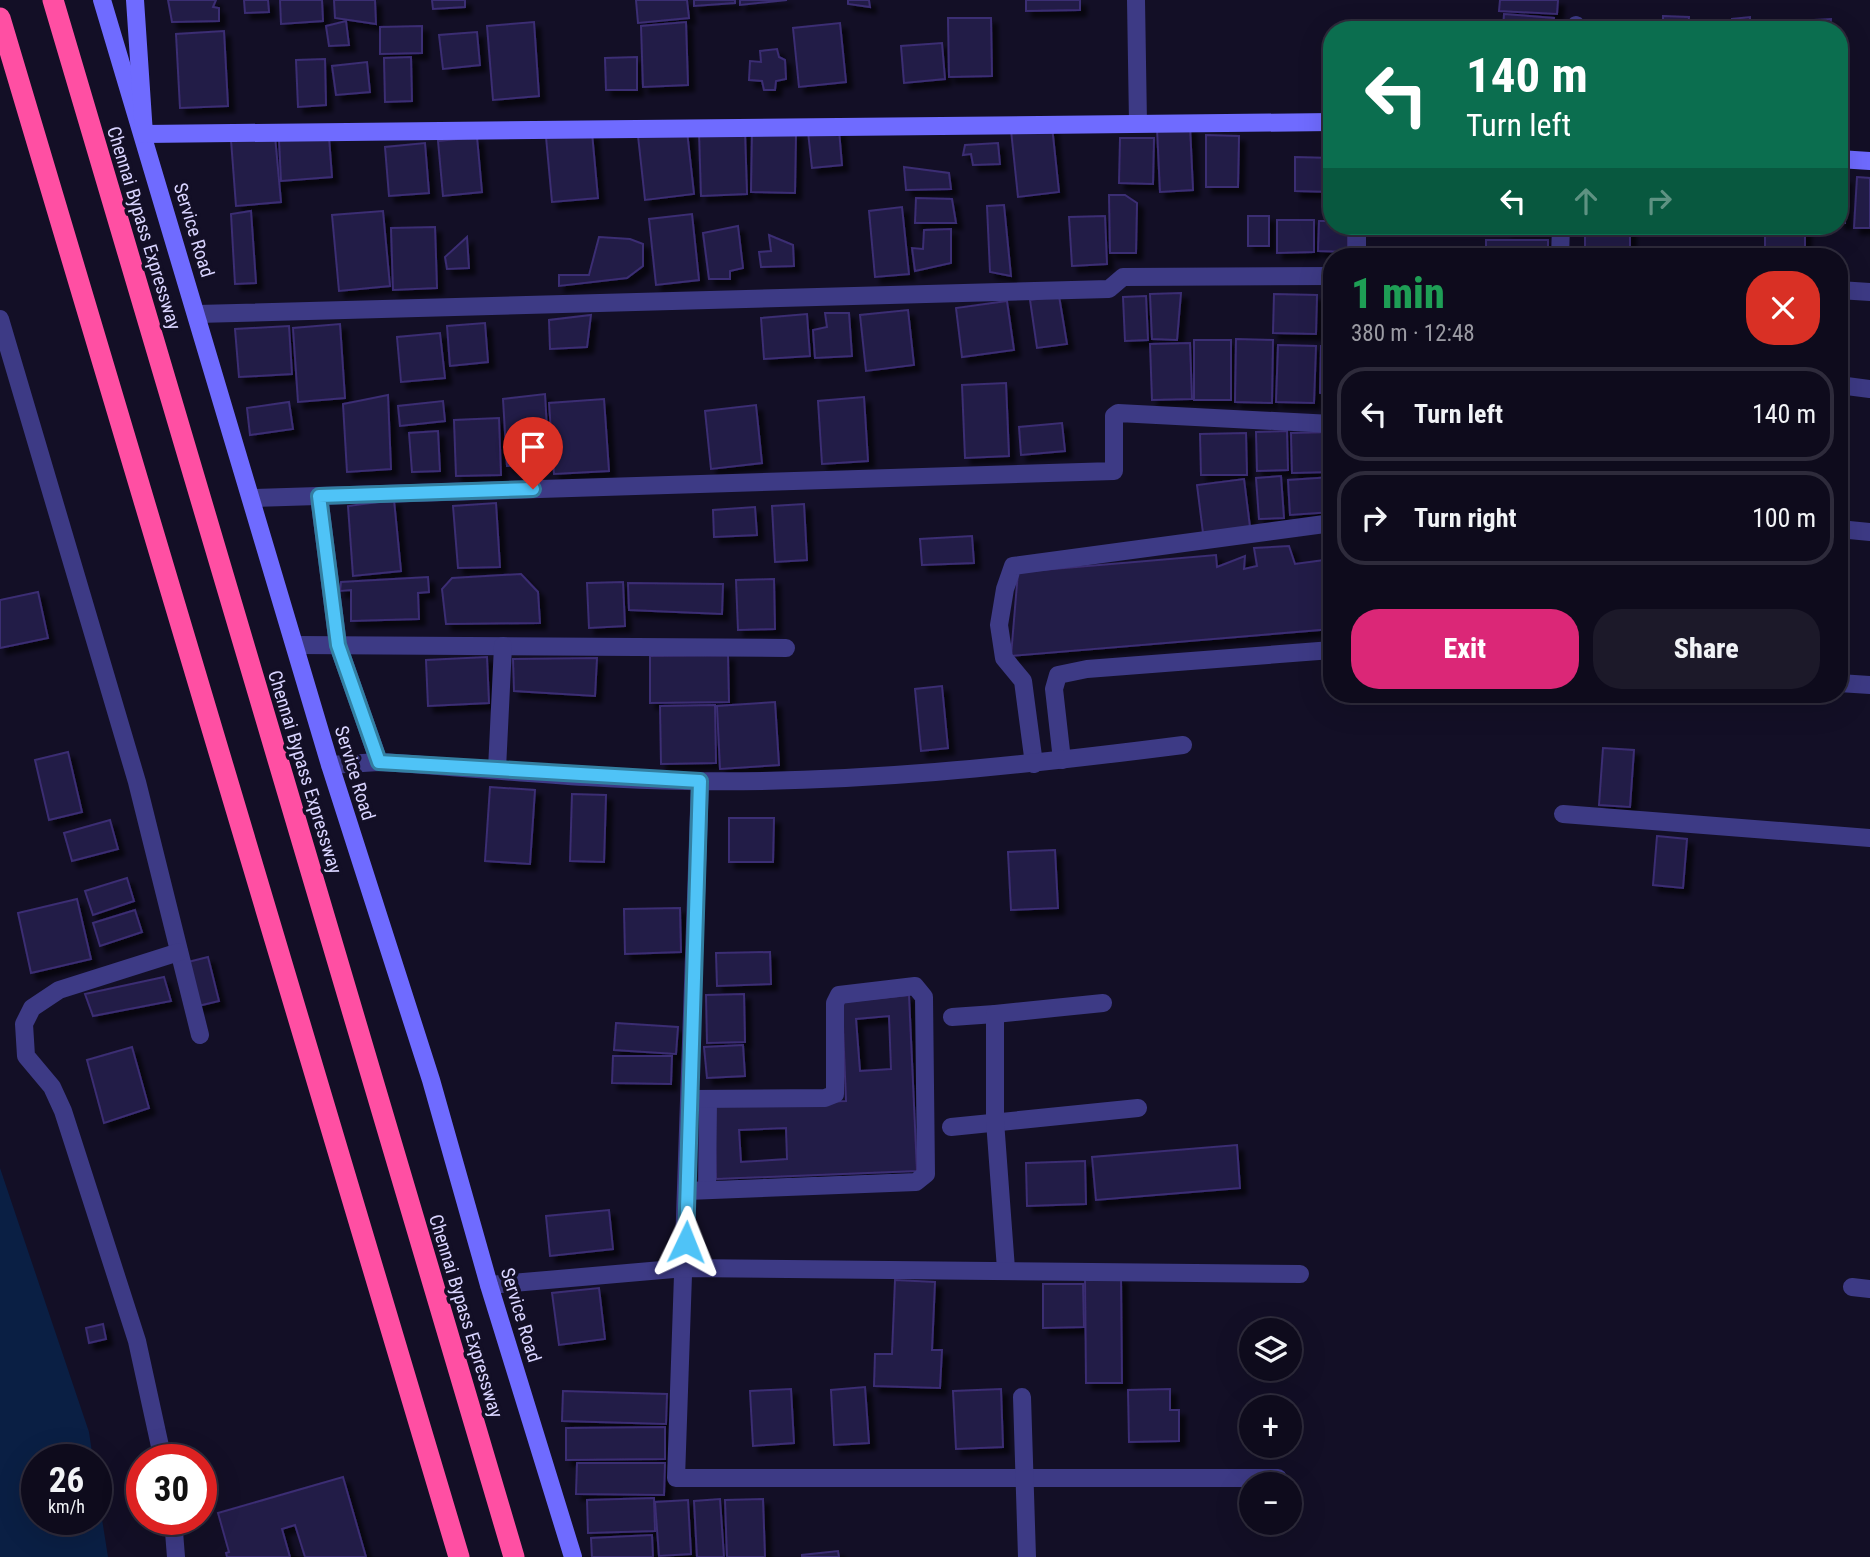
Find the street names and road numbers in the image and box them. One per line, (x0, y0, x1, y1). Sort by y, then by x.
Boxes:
street label: Chennai Bypass Expressway (102, 123, 186, 333)
street label: Service Road (169, 180, 219, 280)
street label: Chennai Bypass Expressway (263, 667, 347, 877)
street label: Service Road (330, 723, 380, 823)
street label: Chennai Bypass Expressway (424, 1211, 508, 1421)
street label: Service Road (496, 1265, 546, 1365)

